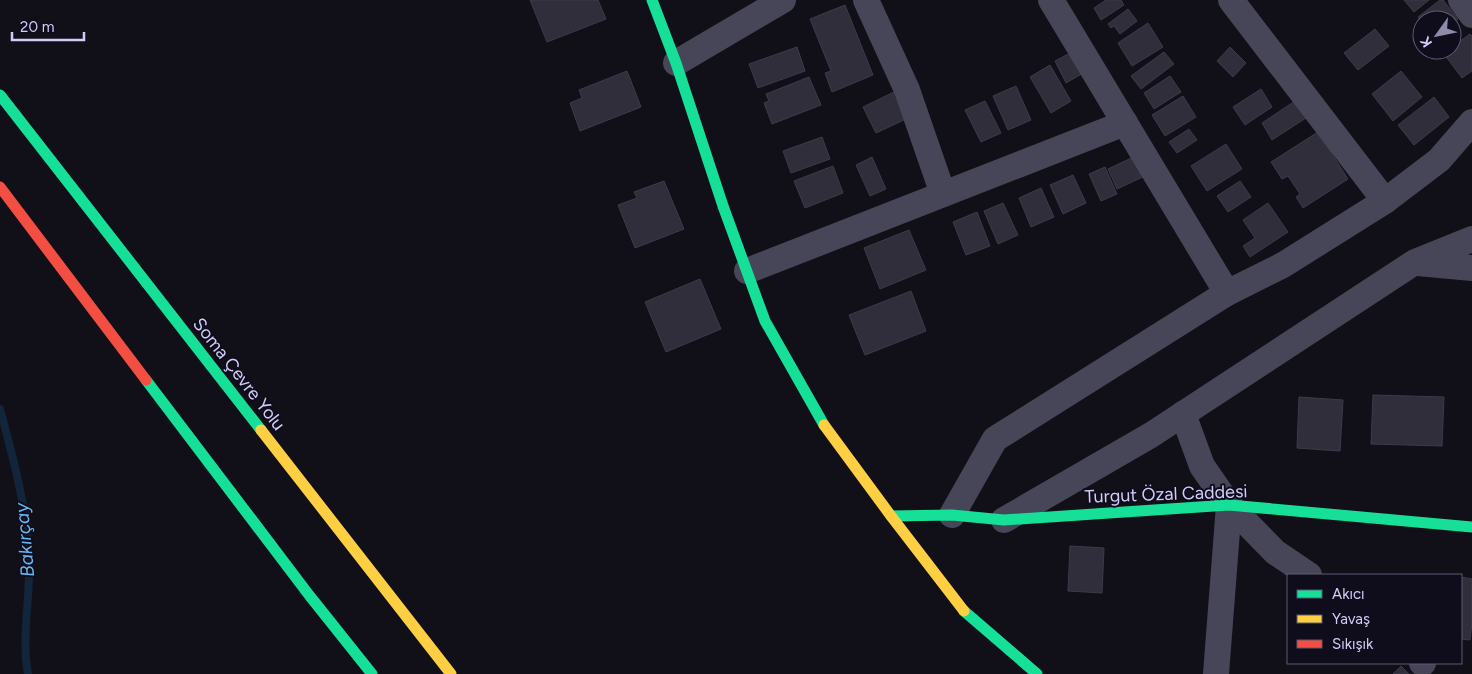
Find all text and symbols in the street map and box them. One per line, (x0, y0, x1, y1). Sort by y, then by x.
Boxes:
scale bar (12, 10, 85, 42)
north arrow (1412, 10, 1462, 60)
text: 20 m (20, 18, 54, 36)
text: K (1416, 33, 1436, 50)
street label: Soma Çevre Yolu (188, 313, 290, 435)
street label: Turgut Özal Caddesi (1084, 480, 1248, 508)
water label: Bakırçay (10, 501, 39, 578)
legend (1287, 574, 1462, 664)
text: Akıcı (1332, 585, 1365, 603)
text: Yavaş (1332, 610, 1370, 628)
text: Sıkışık (1332, 635, 1374, 653)

